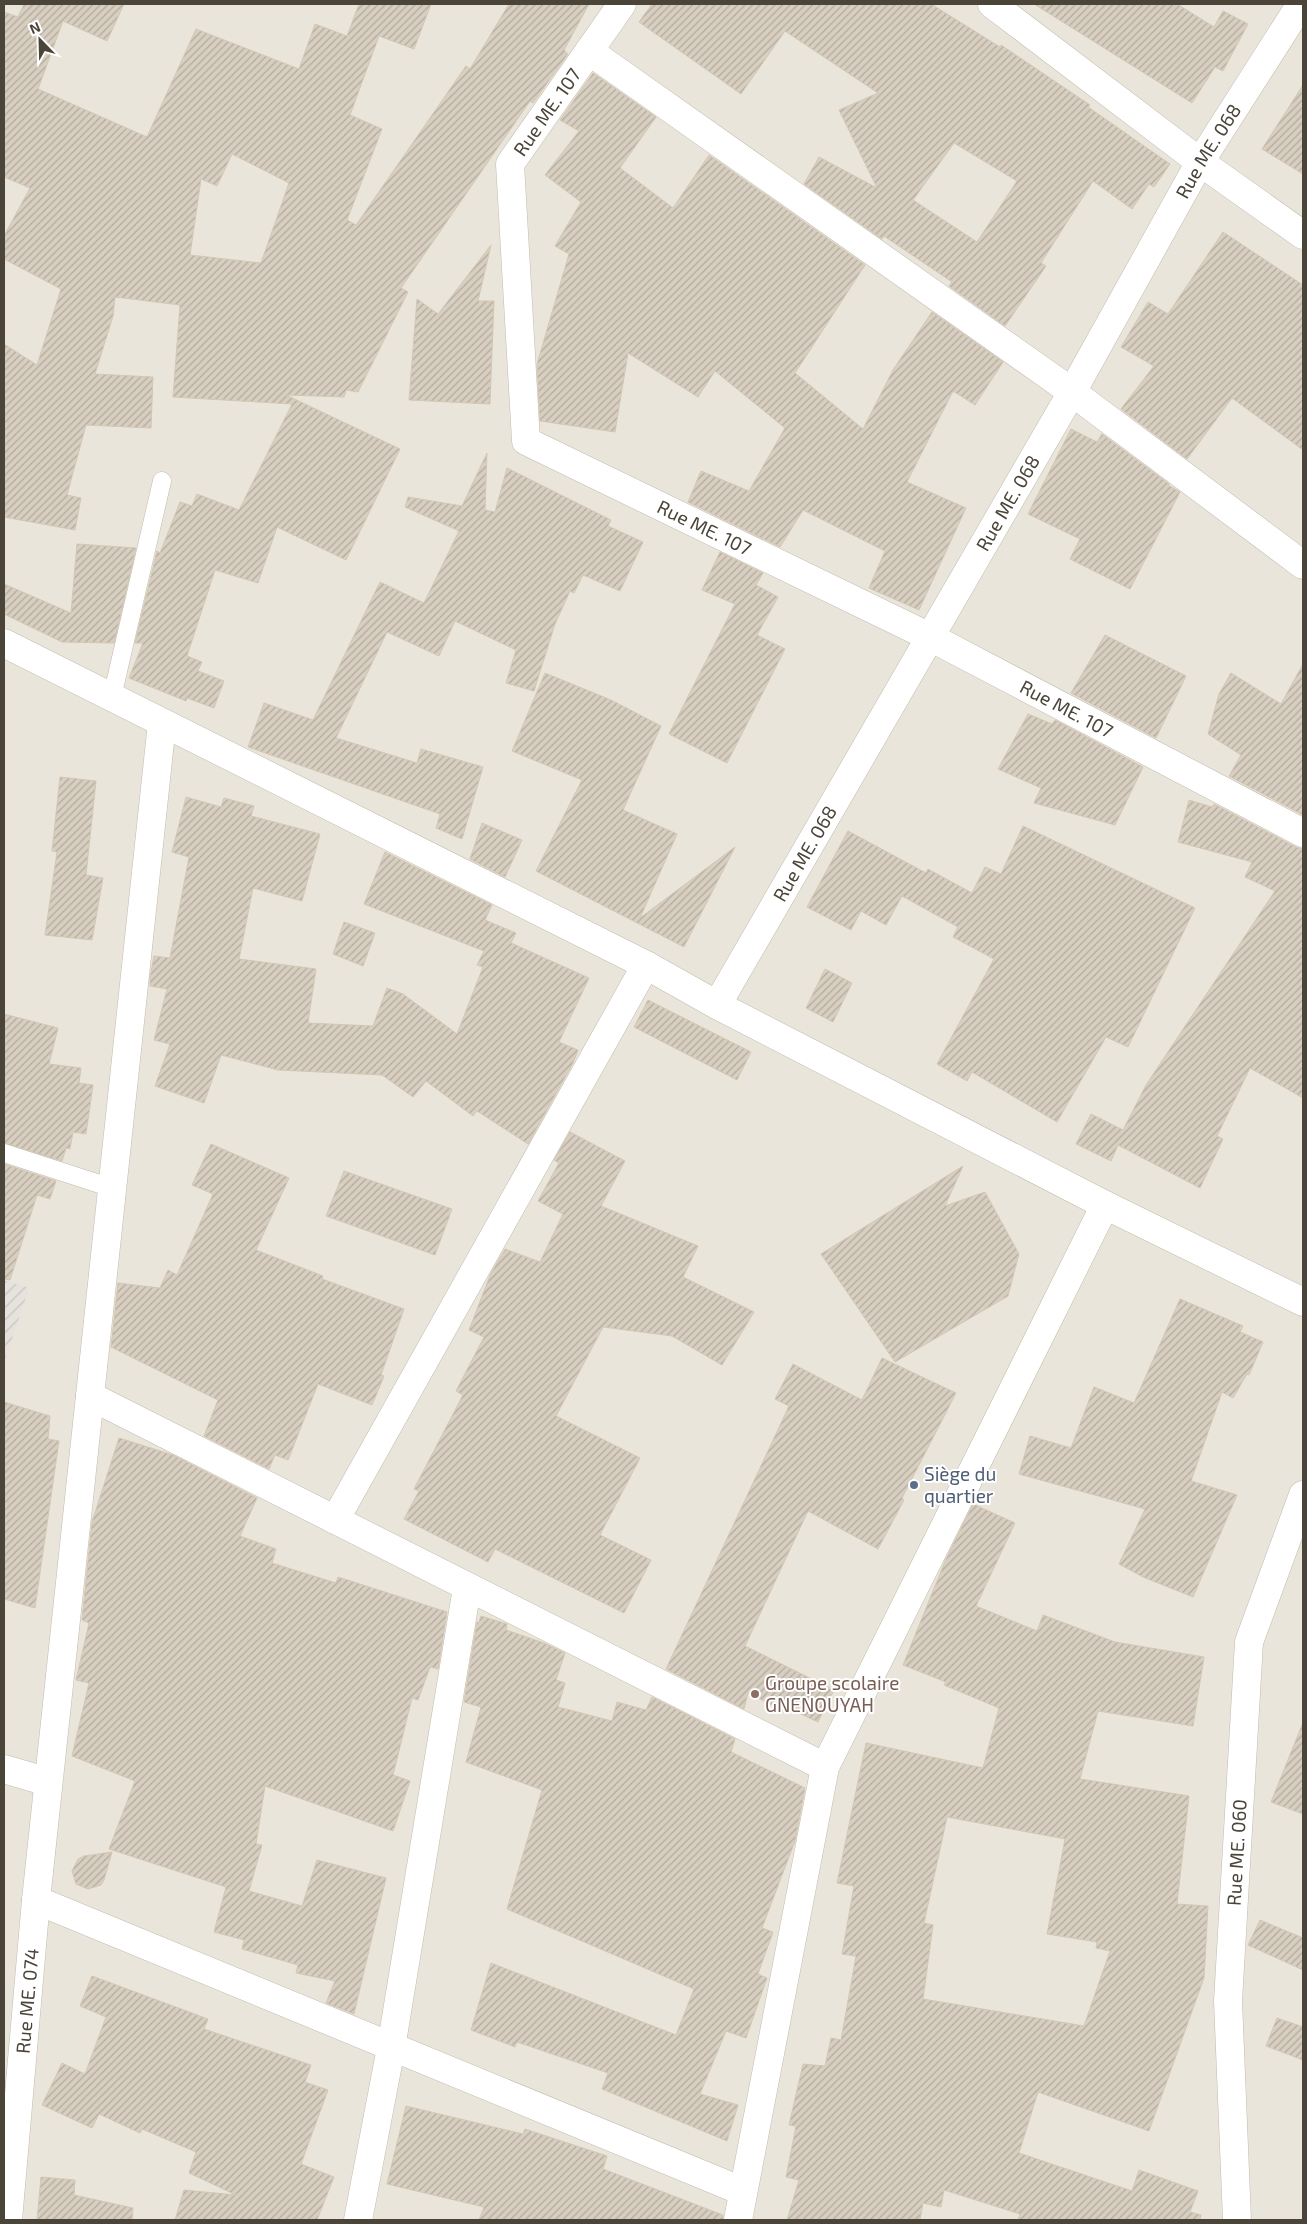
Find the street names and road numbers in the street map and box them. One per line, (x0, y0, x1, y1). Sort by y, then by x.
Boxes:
street label: Rue ME. 107 (508, 63, 585, 160)
street label: Rue ME. 068 (1170, 99, 1245, 202)
street label: Rue ME. 068 (971, 451, 1044, 555)
street label: Rue ME. 107 (654, 495, 756, 560)
street label: Rue ME. 107 (1016, 674, 1117, 742)
street label: Rue ME. 068 (768, 801, 841, 905)
street label: Rue ME. 060 (1222, 1798, 1251, 1906)
street label: Rue ME. 074 (11, 1947, 43, 2055)

